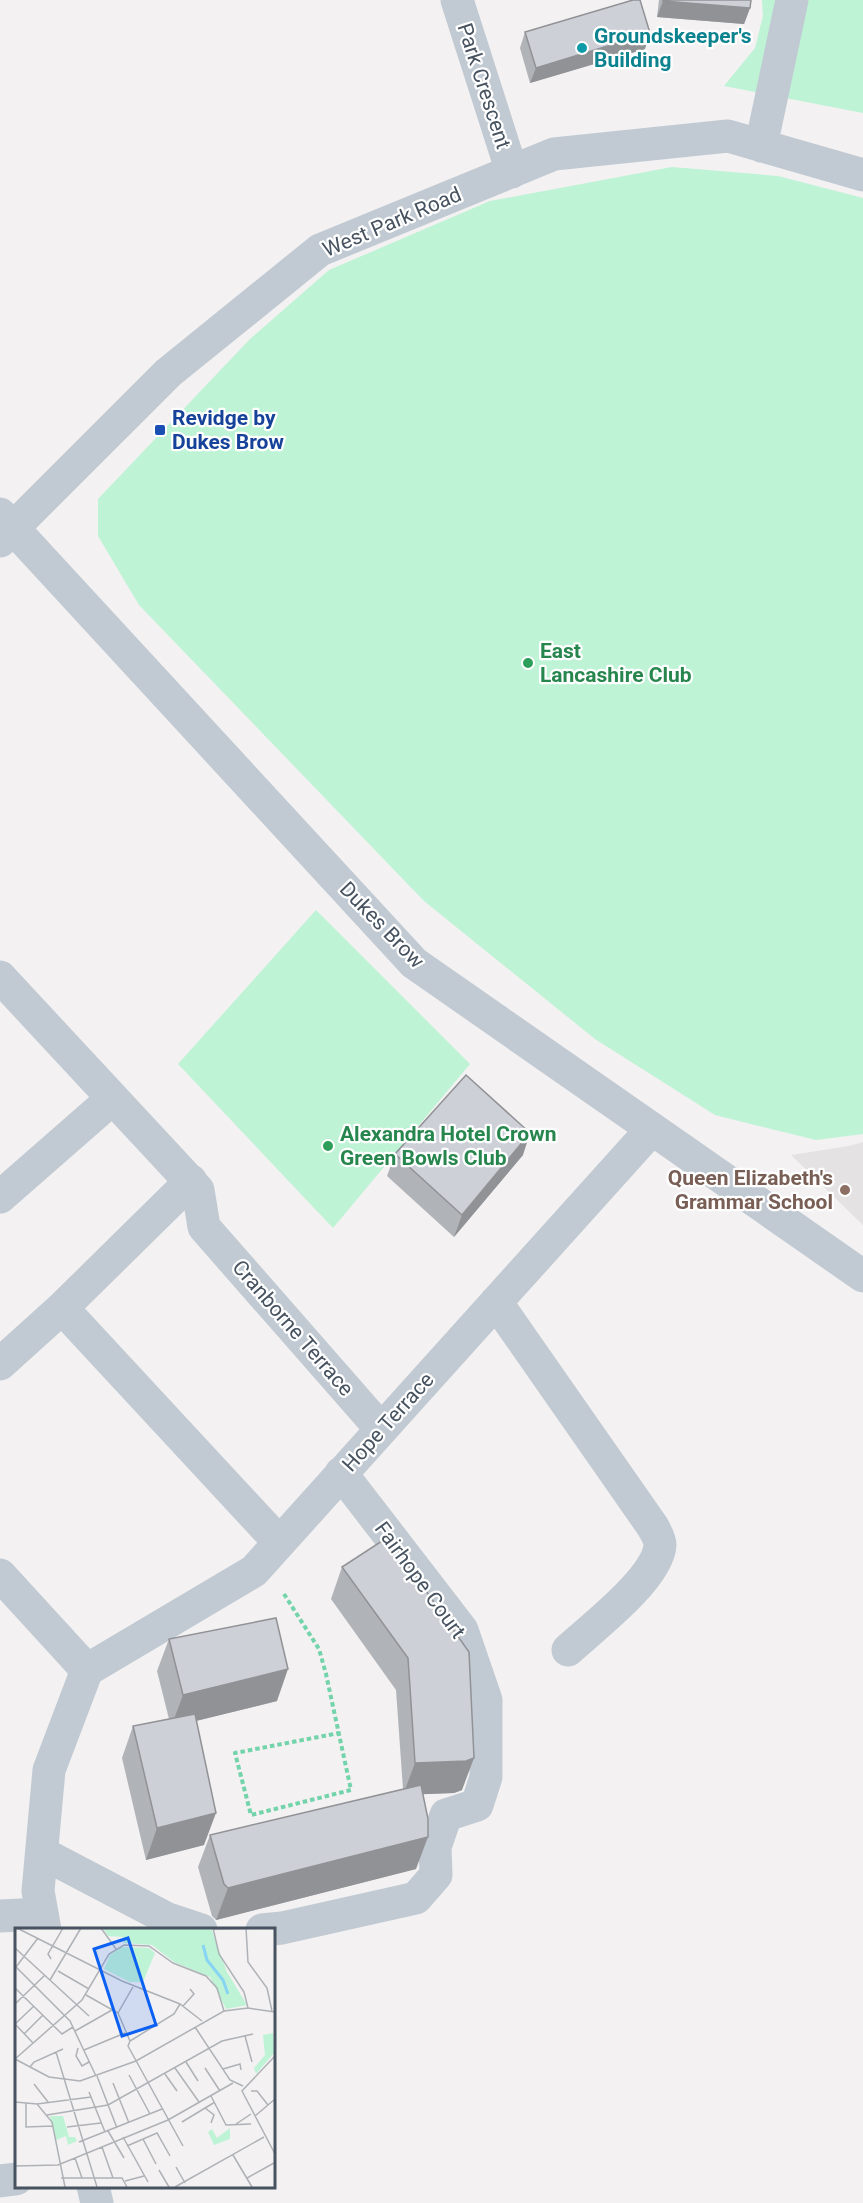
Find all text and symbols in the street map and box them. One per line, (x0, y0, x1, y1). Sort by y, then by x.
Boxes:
street label: Park Crescent (452, 20, 516, 152)
place label: Groundskeeper's Building (594, 24, 752, 72)
marker: Groundskeeper's Building (575, 41, 589, 55)
street label: West Park Road (319, 182, 465, 262)
place label: Revidge by Dukes Brow (172, 406, 284, 454)
marker: Revidge by Dukes Brow (153, 423, 167, 437)
place label: East Lancashire Club (540, 639, 692, 687)
marker: East Lancashire Club (521, 656, 535, 670)
street label: Dukes Brow (335, 877, 429, 973)
place label: Alexandra Hotel Crown Green Bowls Club (340, 1122, 556, 1170)
marker: Alexandra Hotel Crown Green Bowls Club (321, 1139, 335, 1153)
place label: Queen Elizabeth's Grammar School (668, 1166, 833, 1214)
marker: Queen Elizabeth's Grammar School (838, 1183, 852, 1197)
street label: Cranborne Terrace (228, 1255, 358, 1401)
street label: Hope Terrace (337, 1368, 439, 1476)
street label: Fairhope Court (370, 1517, 470, 1643)
inset map (15, 1928, 274, 2188)

